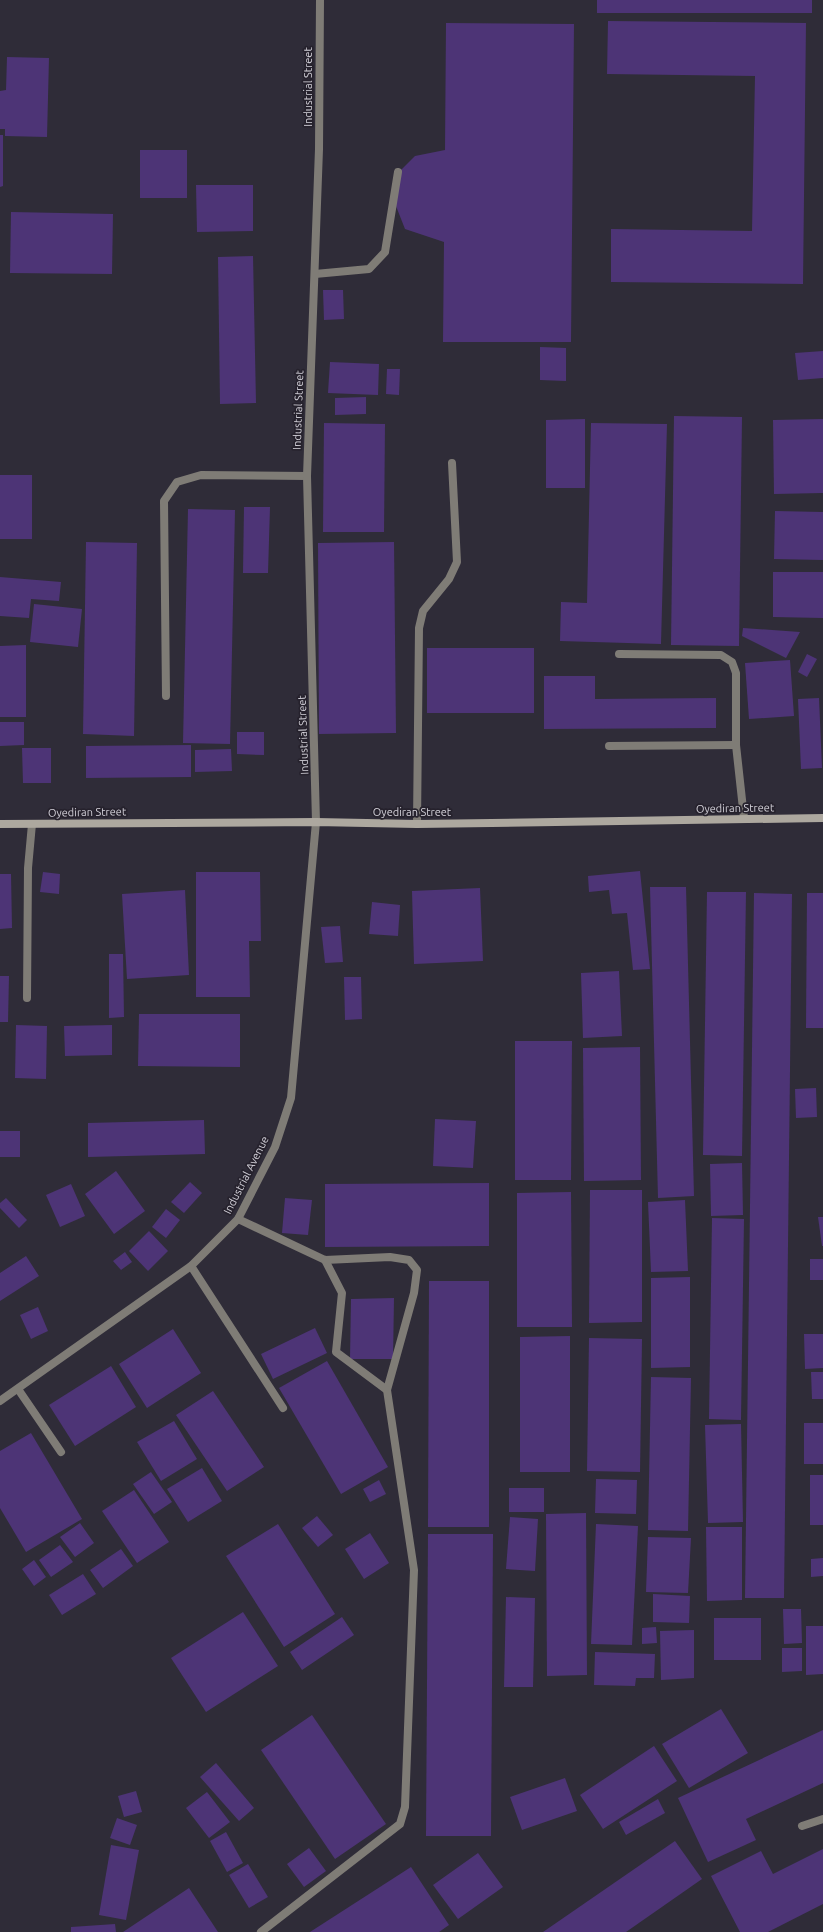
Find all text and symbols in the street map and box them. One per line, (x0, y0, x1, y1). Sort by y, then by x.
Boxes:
street label: Industrial Street (302, 47, 314, 127)
street label: Industrial Street (291, 369, 305, 450)
street label: Industrial Street (296, 694, 310, 775)
street label: Oyediran Street (696, 801, 775, 815)
street label: Oyediran Street (48, 805, 127, 819)
street label: Oyediran Street (373, 806, 452, 818)
street label: Industrial Avenue (221, 1134, 271, 1216)

